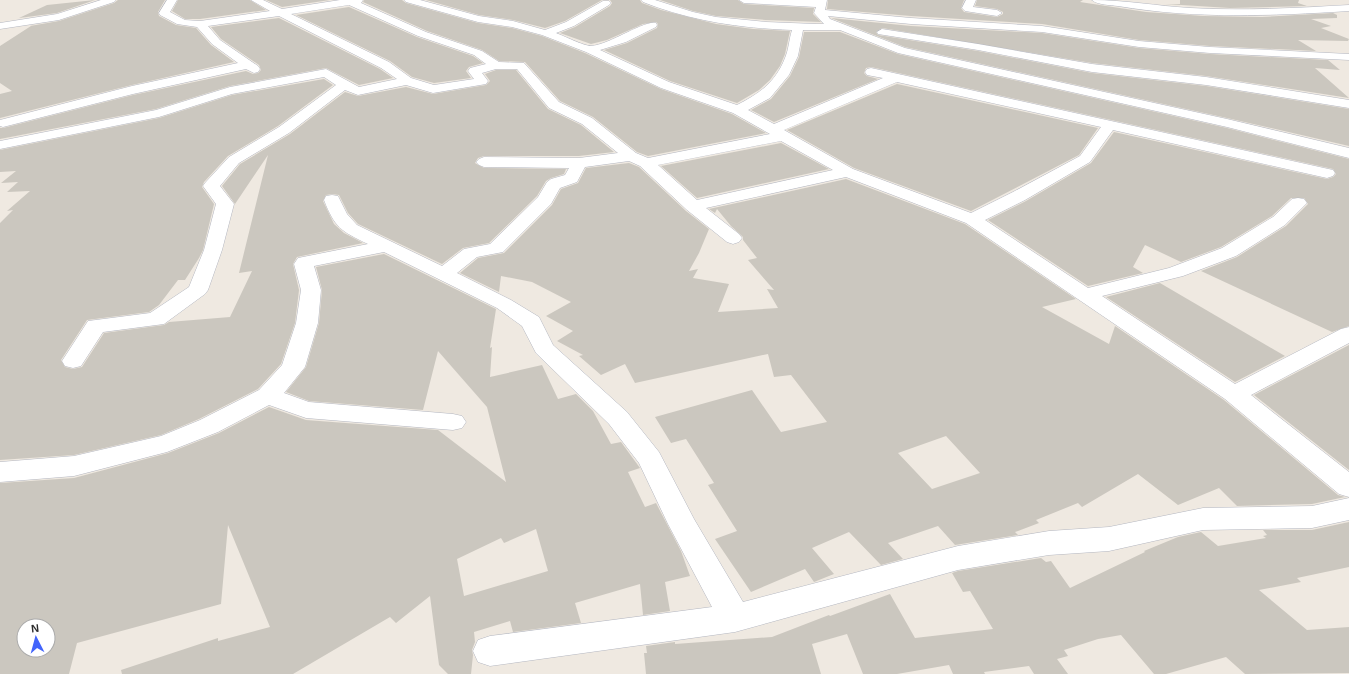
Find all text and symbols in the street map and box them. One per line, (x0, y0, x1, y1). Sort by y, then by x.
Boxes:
north arrow (16, 618, 56, 658)
text: N (30, 622, 40, 634)

